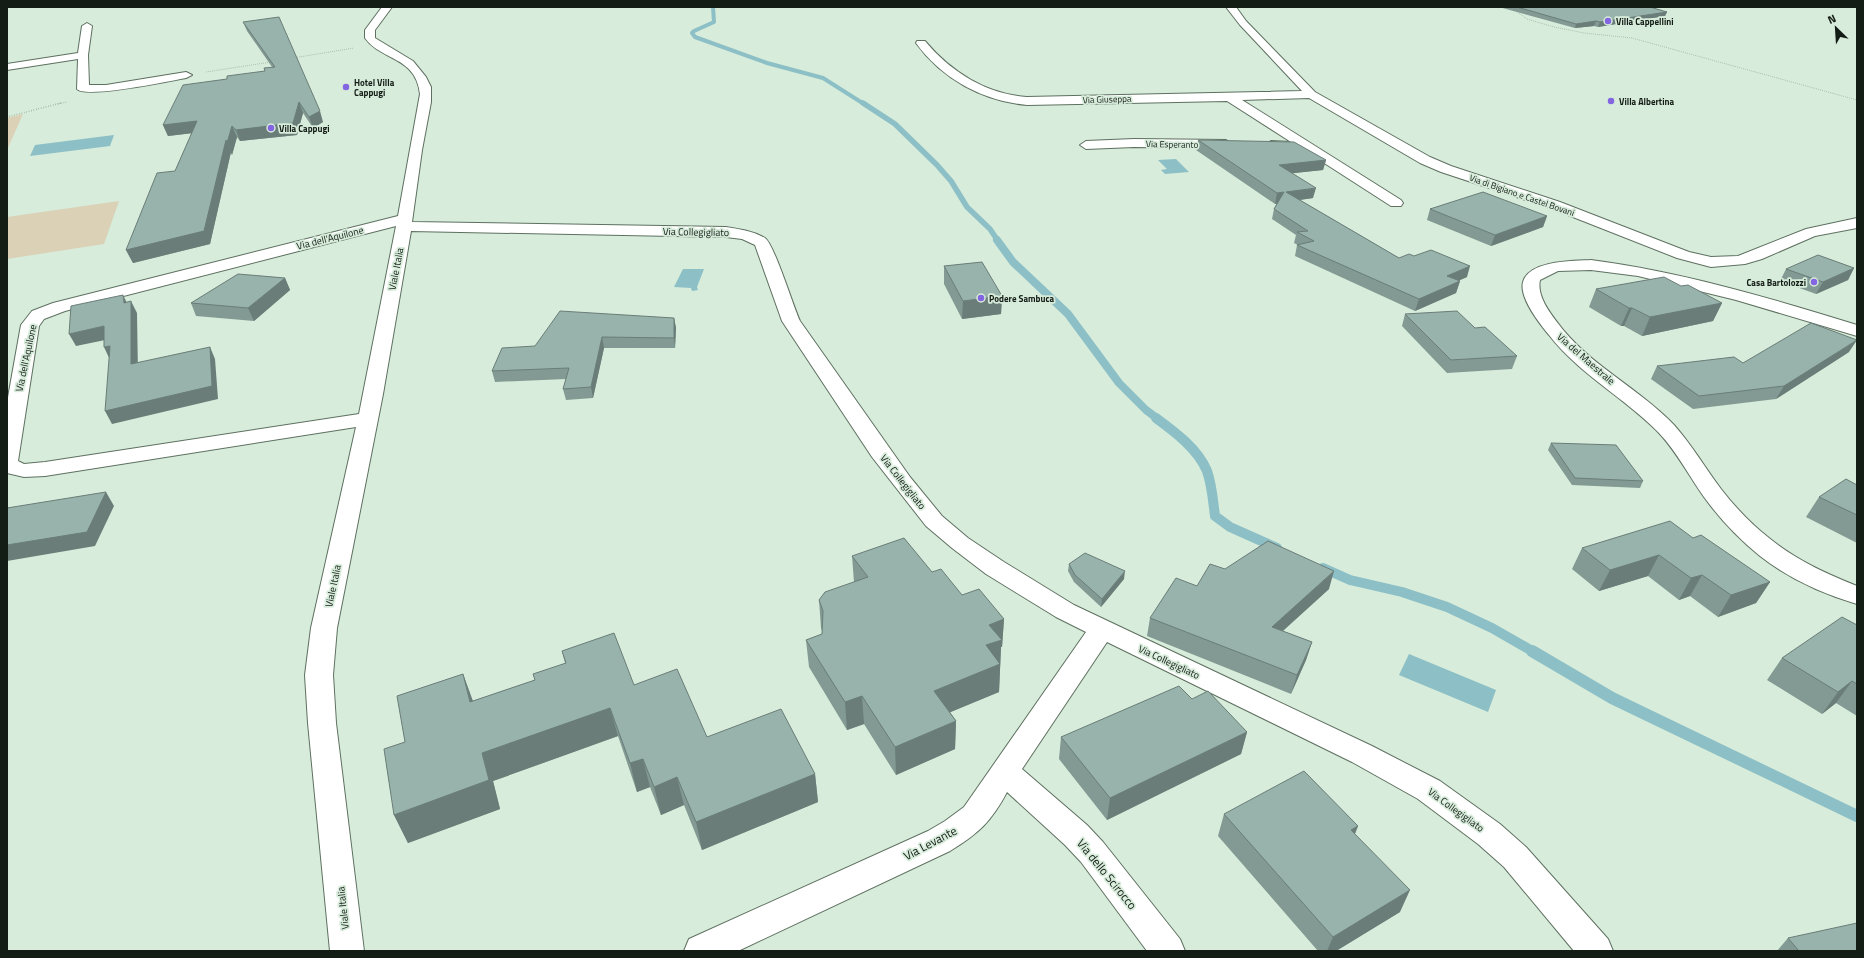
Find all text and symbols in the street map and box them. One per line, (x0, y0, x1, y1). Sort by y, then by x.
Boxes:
north arrow (1816, 8, 1856, 48)
text: N (1825, 10, 1839, 28)
place label: Villa Cappellini (1616, 15, 1674, 28)
marker: Villa Cappellini (1603, 16, 1613, 26)
place label: Hotel Villa Cappugi (354, 76, 395, 99)
marker: Hotel Villa Cappugi (341, 82, 351, 92)
street label: Via Giuseppa (1082, 92, 1132, 106)
place label: Villa Albertina (1619, 95, 1674, 108)
marker: Villa Albertina (1606, 96, 1616, 106)
place label: Villa Cappugi (279, 122, 330, 135)
marker: Villa Cappugi (266, 123, 276, 133)
street label: Via Esperanto (1146, 137, 1199, 151)
street label: Via di Bigiano e Castel Bovani (1468, 171, 1576, 219)
street label: Via dell'Aquilone (295, 222, 365, 254)
street label: Via Collegigliato (663, 224, 729, 240)
street label: Viale Italia (385, 246, 407, 292)
place label: Casa Bartolozzi (1746, 276, 1806, 289)
marker: Casa Bartolozzi (1809, 277, 1819, 287)
place label: Podere Sambuca (989, 292, 1054, 305)
marker: Podere Sambuca (976, 293, 986, 303)
street label: Via dell'Aquilone (12, 323, 40, 393)
street label: Via del Maestrale (1554, 330, 1618, 388)
street label: Via Collegigliato (877, 451, 929, 513)
street label: Viale Italia (321, 563, 345, 609)
street label: Via Collegigliato (1136, 641, 1202, 683)
street label: Via Collegigliato (1425, 784, 1487, 836)
street label: Via Levante (900, 821, 960, 865)
street label: Via dello Scirocco (1072, 834, 1142, 914)
street label: Viale Italia (333, 886, 353, 930)

